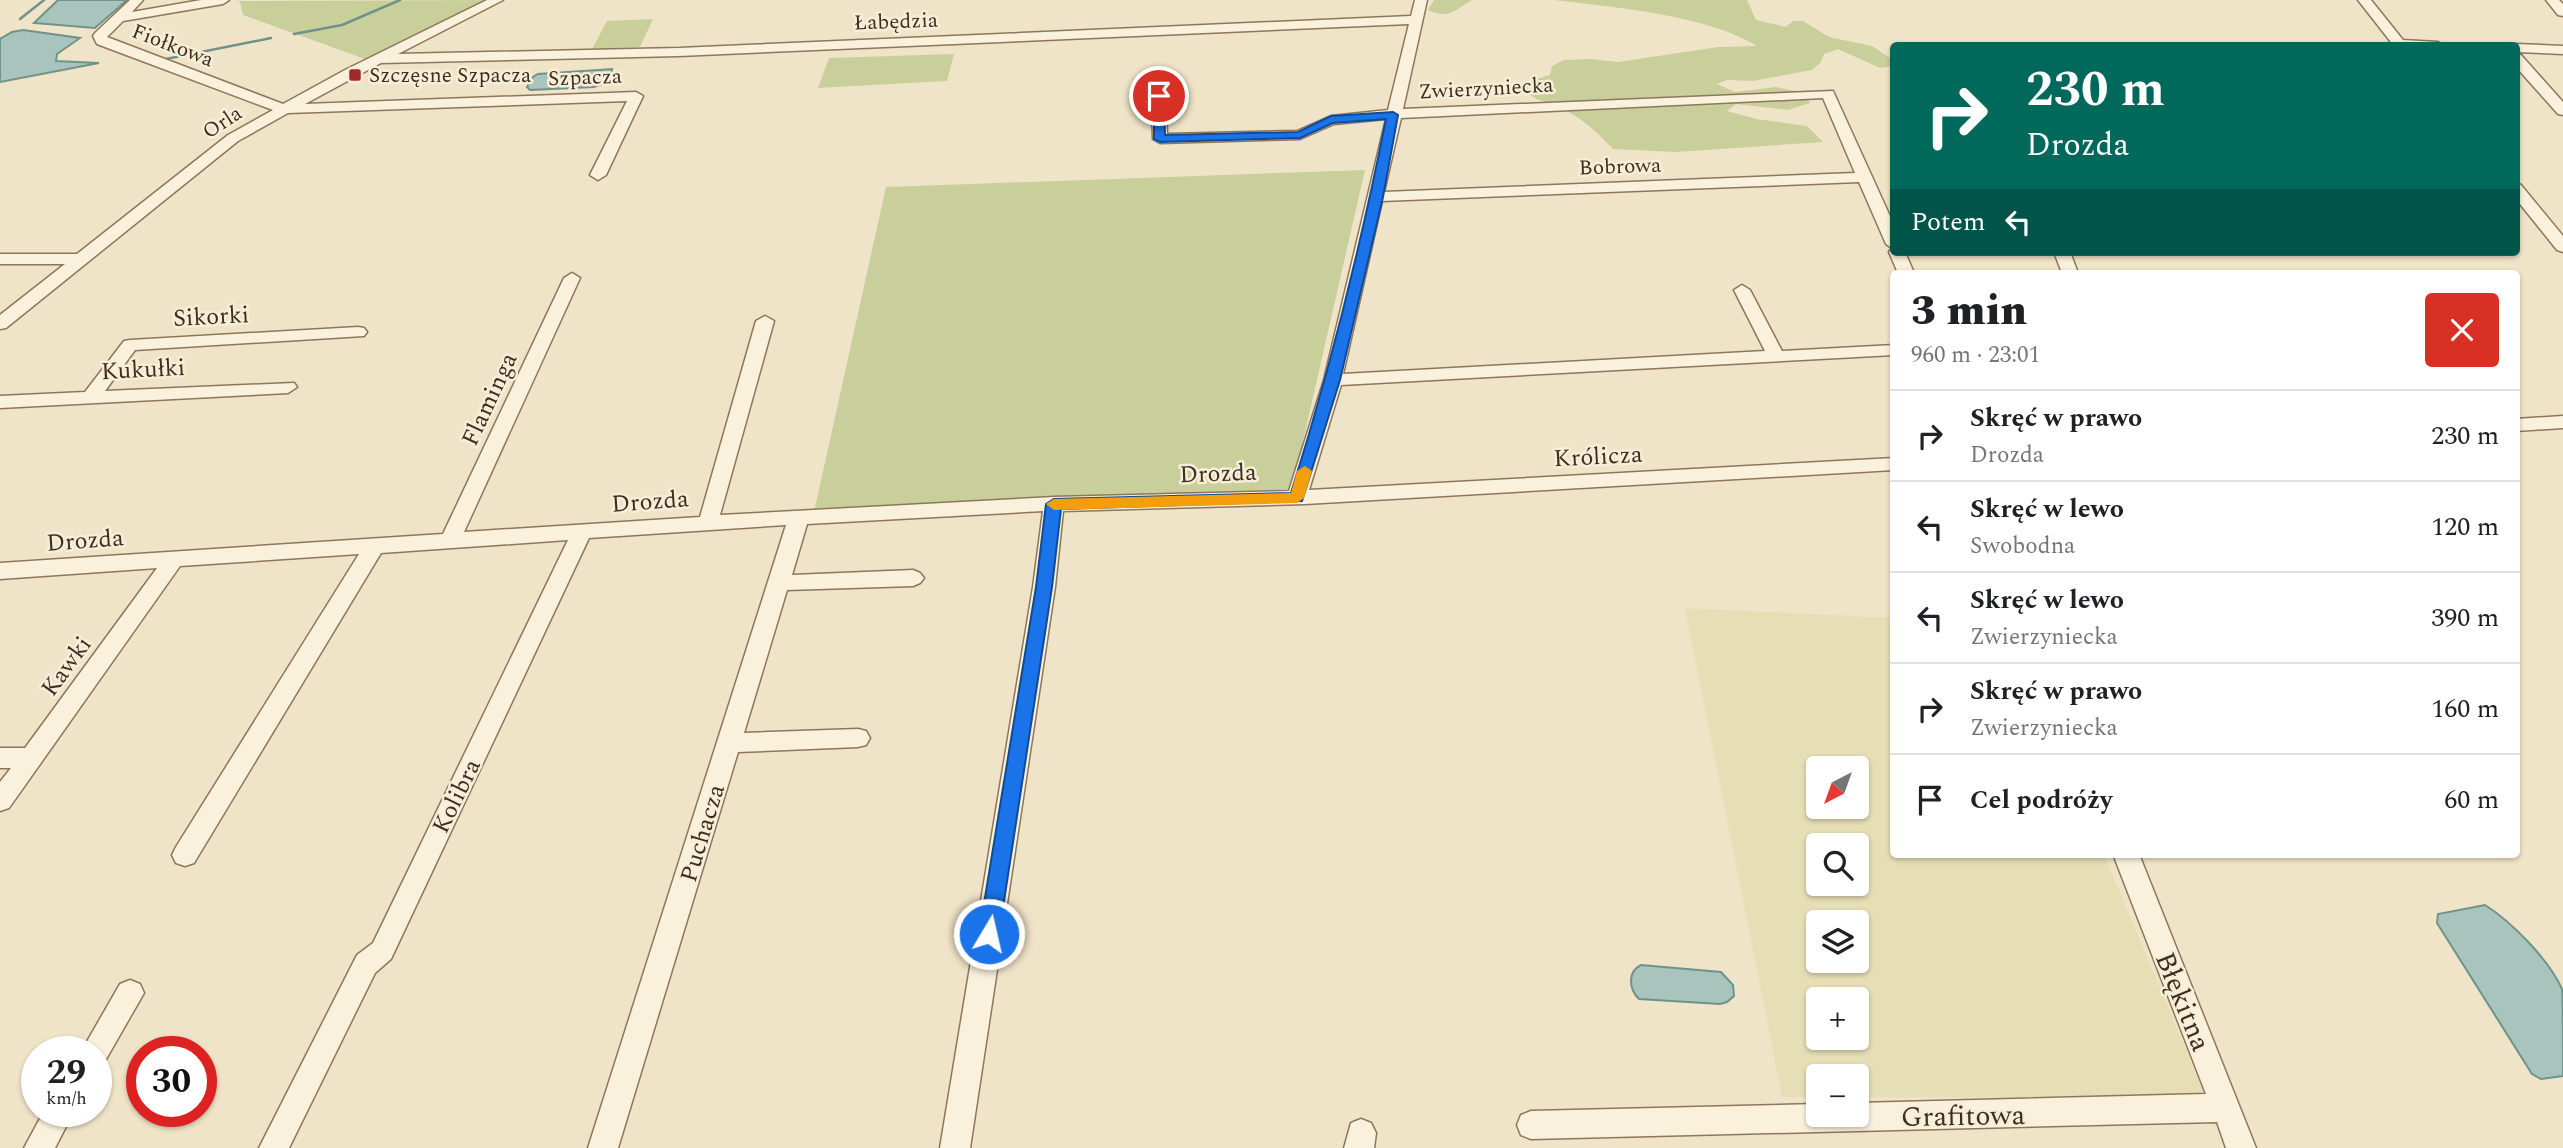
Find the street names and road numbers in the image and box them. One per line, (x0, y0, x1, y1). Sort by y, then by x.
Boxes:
street label: Łabędzia (853, 5, 939, 39)
street label: Fiołkowa (127, 16, 219, 76)
street label: Szpacza (547, 61, 623, 95)
street label: Zwierzyniecka (1418, 69, 1555, 109)
street label: Orla (196, 98, 249, 148)
street label: Bobrowa (1578, 150, 1663, 184)
street label: Sikorki (172, 297, 250, 337)
street label: Flaminga (453, 346, 527, 452)
street label: Kukułki (100, 350, 186, 390)
street label: Królicza (1553, 437, 1644, 477)
street label: Drozda (1179, 455, 1258, 493)
street label: Drozda (610, 481, 690, 523)
street label: Drozda (45, 520, 125, 562)
street label: Kawki (33, 629, 101, 704)
street label: Kolibra (423, 753, 491, 840)
street label: Puchacza (671, 780, 735, 887)
street label: Błękitna (2143, 945, 2222, 1058)
street label: Grafitowa (1900, 1094, 2026, 1139)

